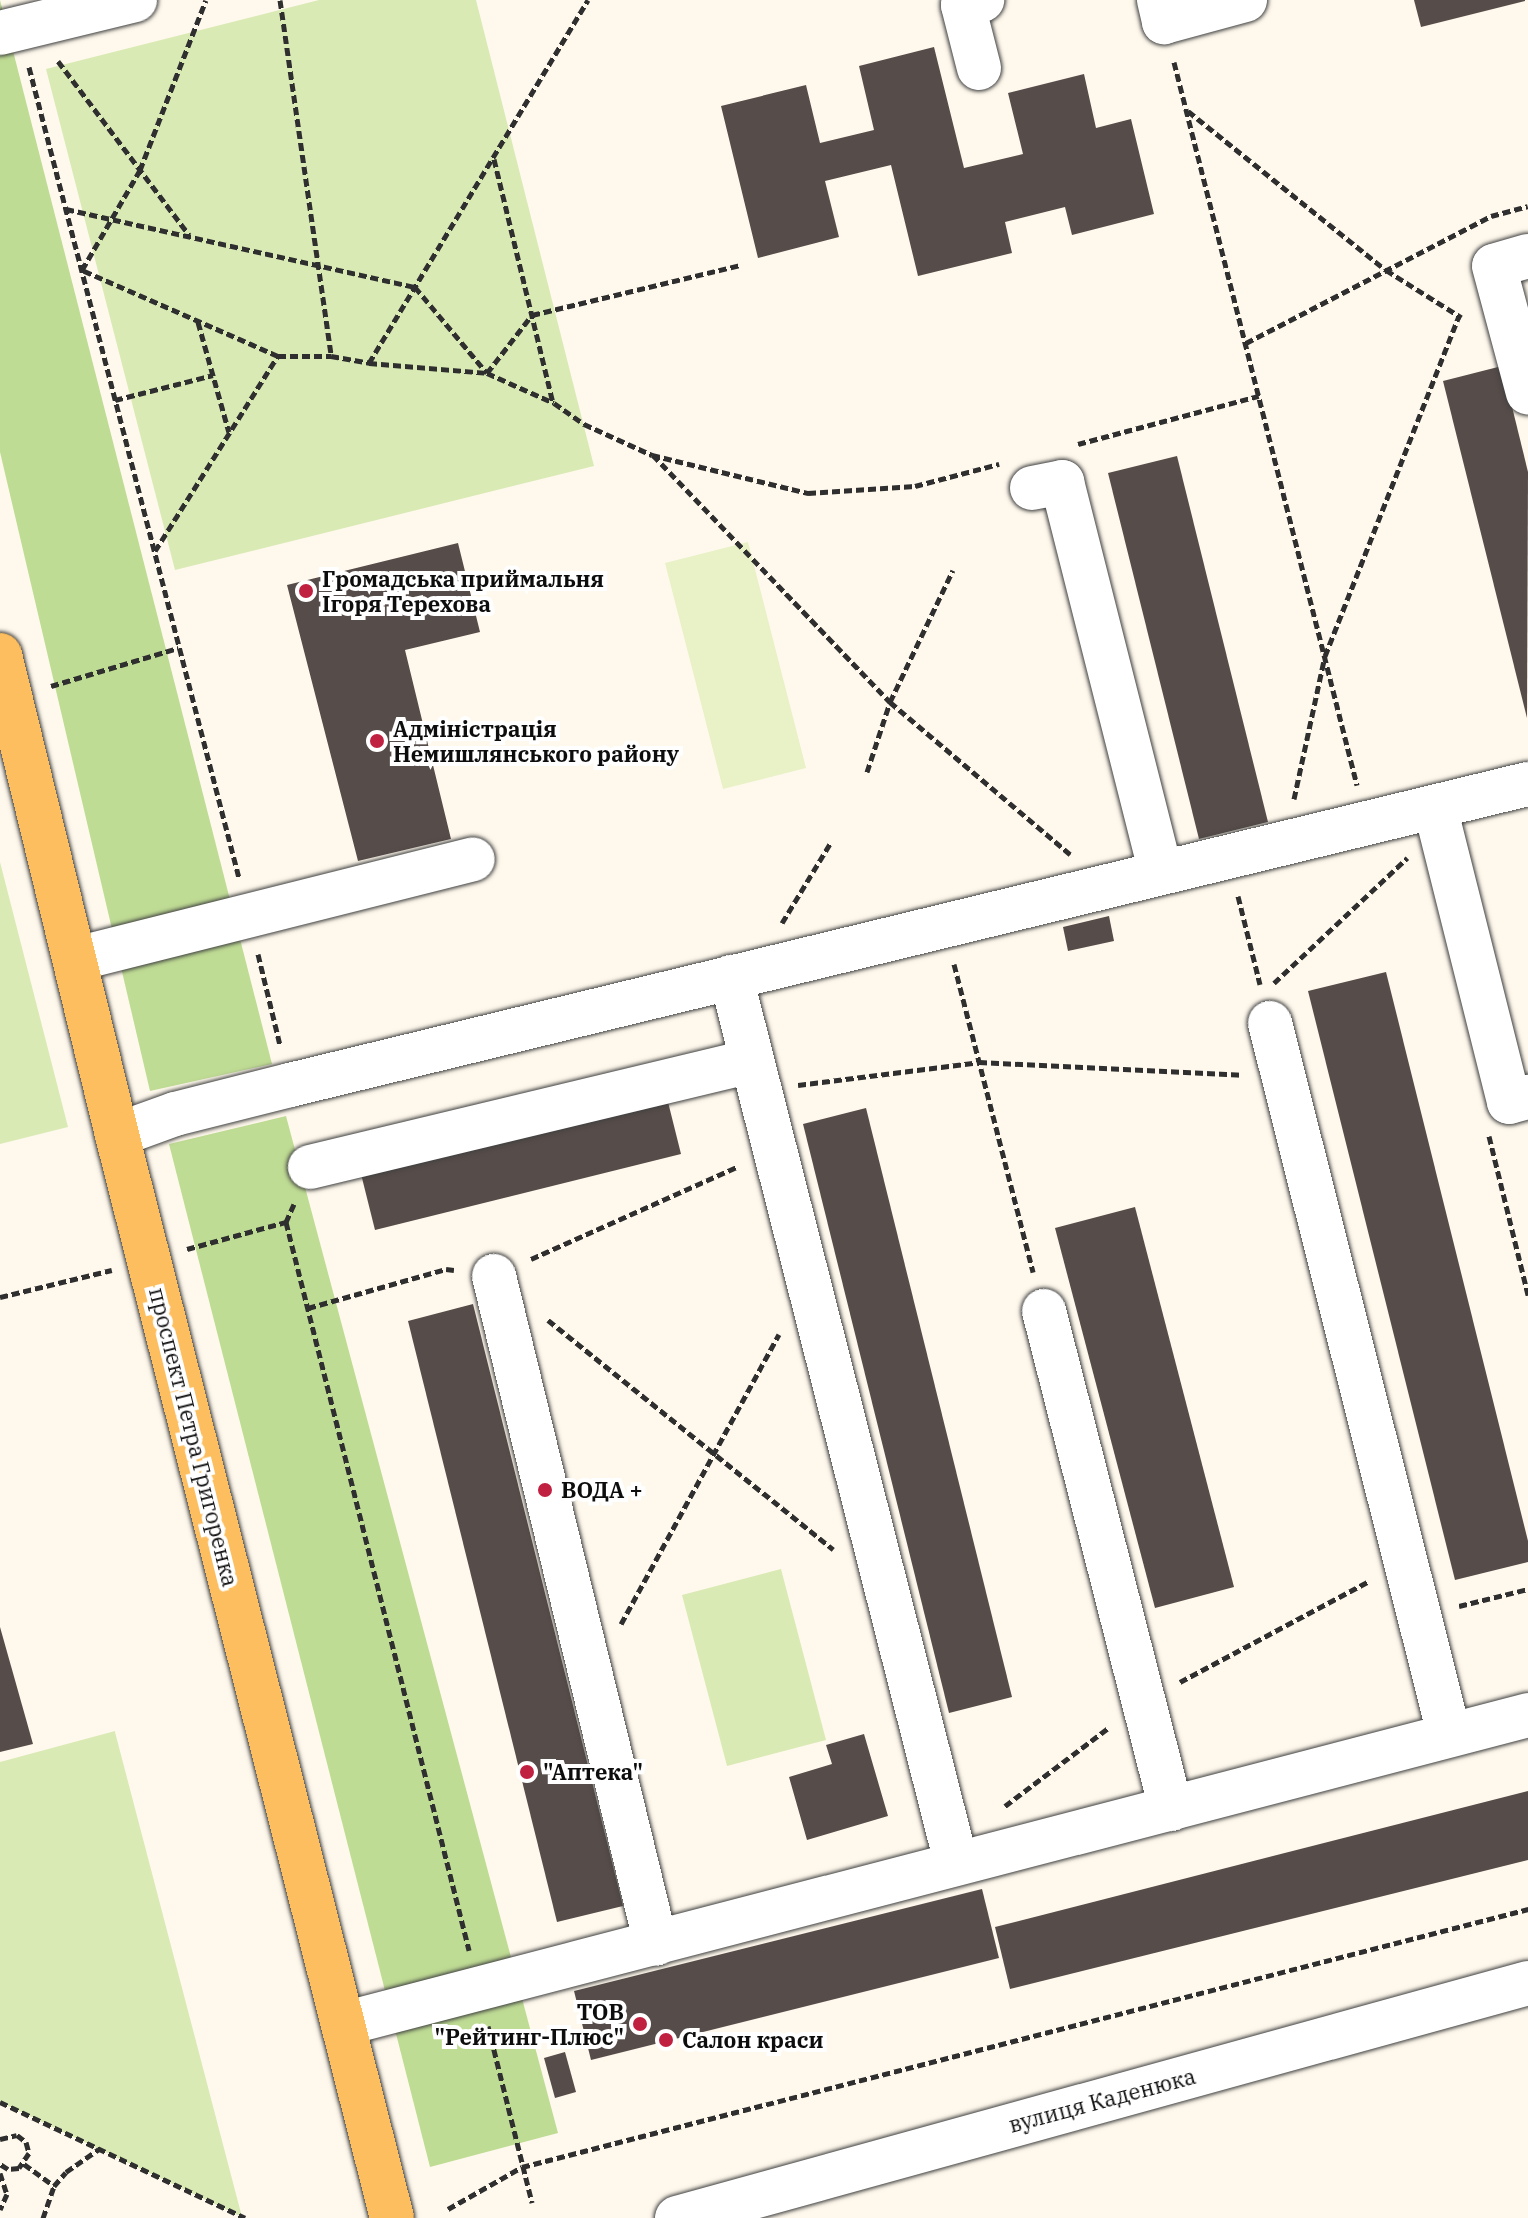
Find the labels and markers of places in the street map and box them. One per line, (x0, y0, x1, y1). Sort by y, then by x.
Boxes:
place label: Громадська приймальня Ігоря Терехова (322, 565, 604, 616)
marker: Громадська приймальня Ігоря Терехова (297, 582, 315, 600)
place label: Адміністрація Немишлянського району (393, 715, 679, 766)
marker: Адміністрація Немишлянського району (368, 732, 386, 750)
place label: ВОДА + (561, 1477, 643, 1503)
marker: ВОДА + (536, 1481, 554, 1499)
place label: "Аптека" (543, 1759, 643, 1785)
marker: "Аптека" (518, 1763, 536, 1781)
place label: ТОВ "Рейтинг-Плюс" (434, 1998, 624, 2050)
marker: ТОВ "Рейтинг-Плюс" (631, 2015, 649, 2033)
place label: Салон краси (682, 2027, 824, 2053)
marker: Салон краси (657, 2031, 675, 2049)

